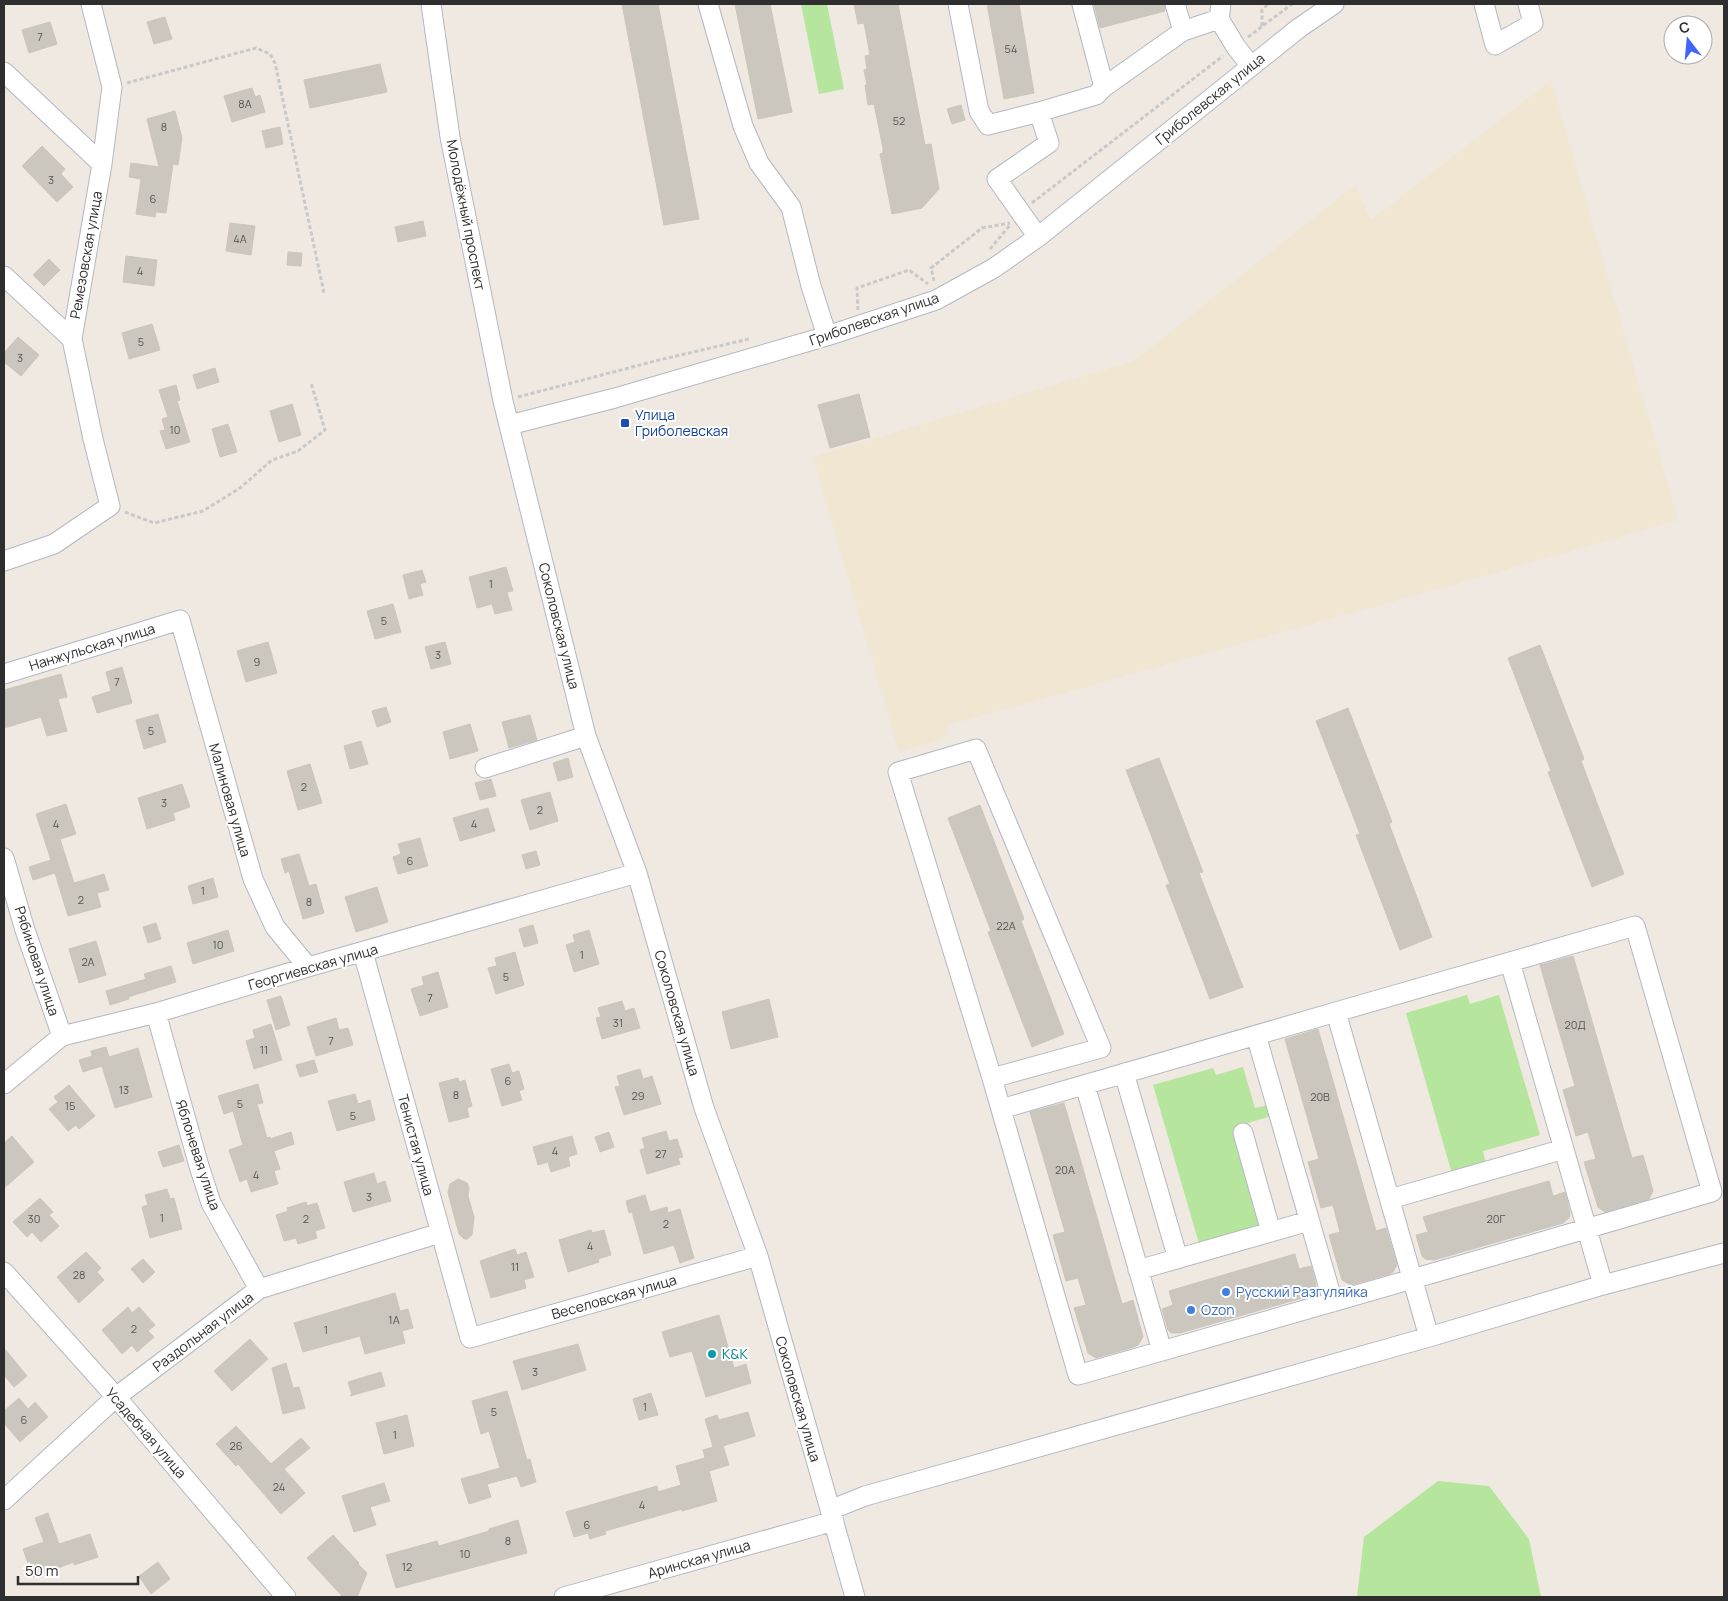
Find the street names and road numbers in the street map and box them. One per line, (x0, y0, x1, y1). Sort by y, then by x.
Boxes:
street label: Гриболевская улица (1151, 49, 1268, 149)
street label: Молодёжный проспект (443, 138, 490, 292)
street label: Ремезовская улица (65, 190, 106, 320)
street label: Гриболевская улица (807, 287, 941, 350)
street label: Соколовская улица (535, 561, 584, 691)
street label: Нанжульская улица (27, 618, 157, 675)
street label: Малиновая улица (205, 741, 256, 859)
street label: Рябиновая улица (11, 904, 64, 1018)
street label: Георгиевская улица (246, 939, 380, 994)
street label: Соколовская улица (650, 948, 704, 1078)
street label: Тенистая улица (394, 1092, 439, 1198)
street label: Яблоневая улица (172, 1097, 225, 1213)
street label: Веселовская улица (549, 1270, 679, 1323)
street label: Раздольная улица (148, 1287, 257, 1376)
street label: Соколовская улица (771, 1334, 825, 1464)
street label: Усадебная улица (102, 1383, 191, 1482)
street label: Аринская улица (645, 1535, 752, 1582)

